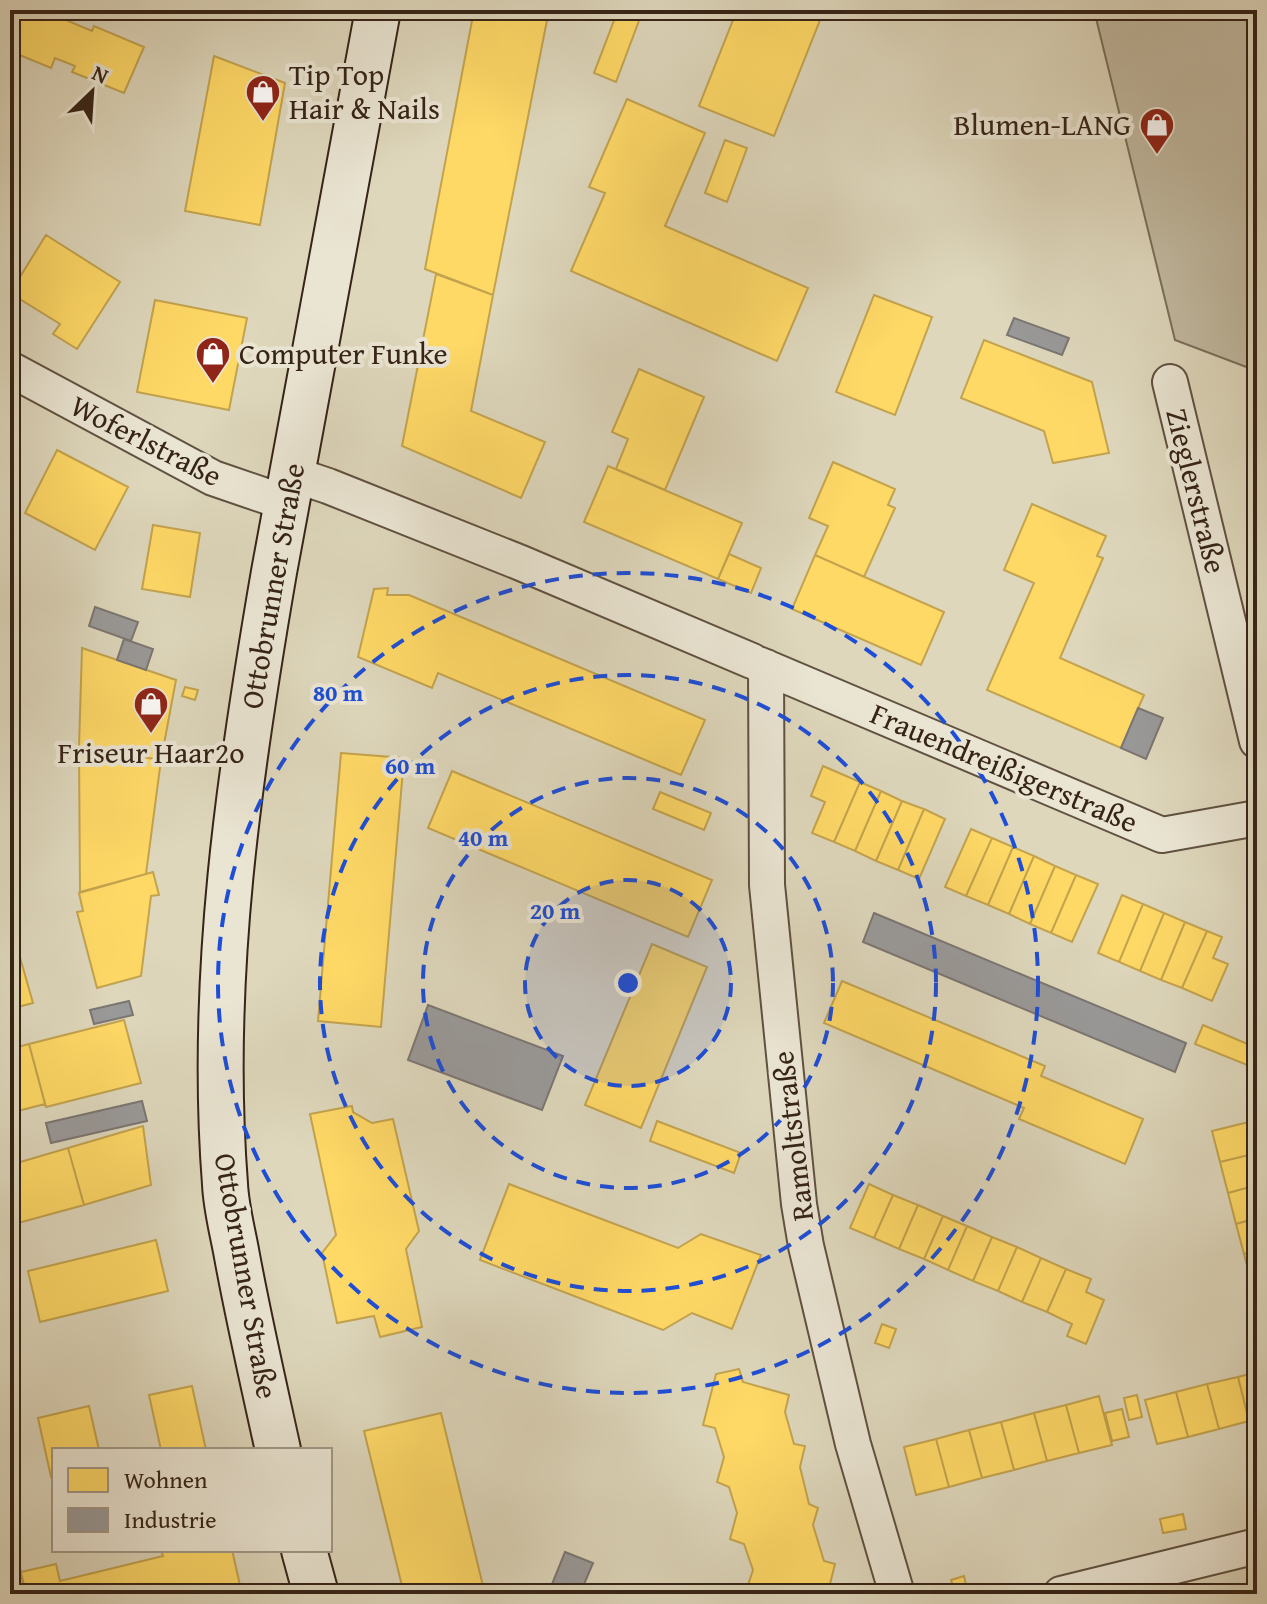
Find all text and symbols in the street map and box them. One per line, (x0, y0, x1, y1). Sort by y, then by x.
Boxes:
north arrow (52, 52, 132, 132)
place label: Tip Top Hair & Nails (289, 52, 440, 130)
text: N (87, 56, 114, 92)
shop icon: Tip Top Hair & Nails (244, 73, 282, 123)
place label: Blumen-LANG (954, 102, 1131, 146)
shop icon: Blumen-LANG (1138, 106, 1176, 156)
place label: Computer Funke (239, 331, 448, 375)
shop icon: Computer Funke (194, 335, 232, 385)
street label: Woferlstraße (63, 383, 230, 497)
street label: Zieglerstraße (1155, 404, 1239, 578)
street label: Ottobrunner Straße (229, 460, 315, 712)
text: 80 m (313, 675, 364, 710)
shop icon: Friseur Haar2o (132, 685, 170, 735)
street label: Frauendreißigerstraße (864, 691, 1145, 843)
place label: Friseur Haar2o (58, 730, 245, 774)
text: 60 m (385, 748, 436, 783)
text: 40 m (458, 820, 509, 855)
text: 20 m (530, 893, 581, 928)
centre of rings (614, 969, 642, 997)
street label: Ramoltstraße (760, 1049, 824, 1224)
street label: Ottobrunner Straße (204, 1150, 290, 1402)
legend (52, 1448, 332, 1552)
text: Wohnen (124, 1462, 208, 1497)
text: Industrie (124, 1502, 217, 1537)

